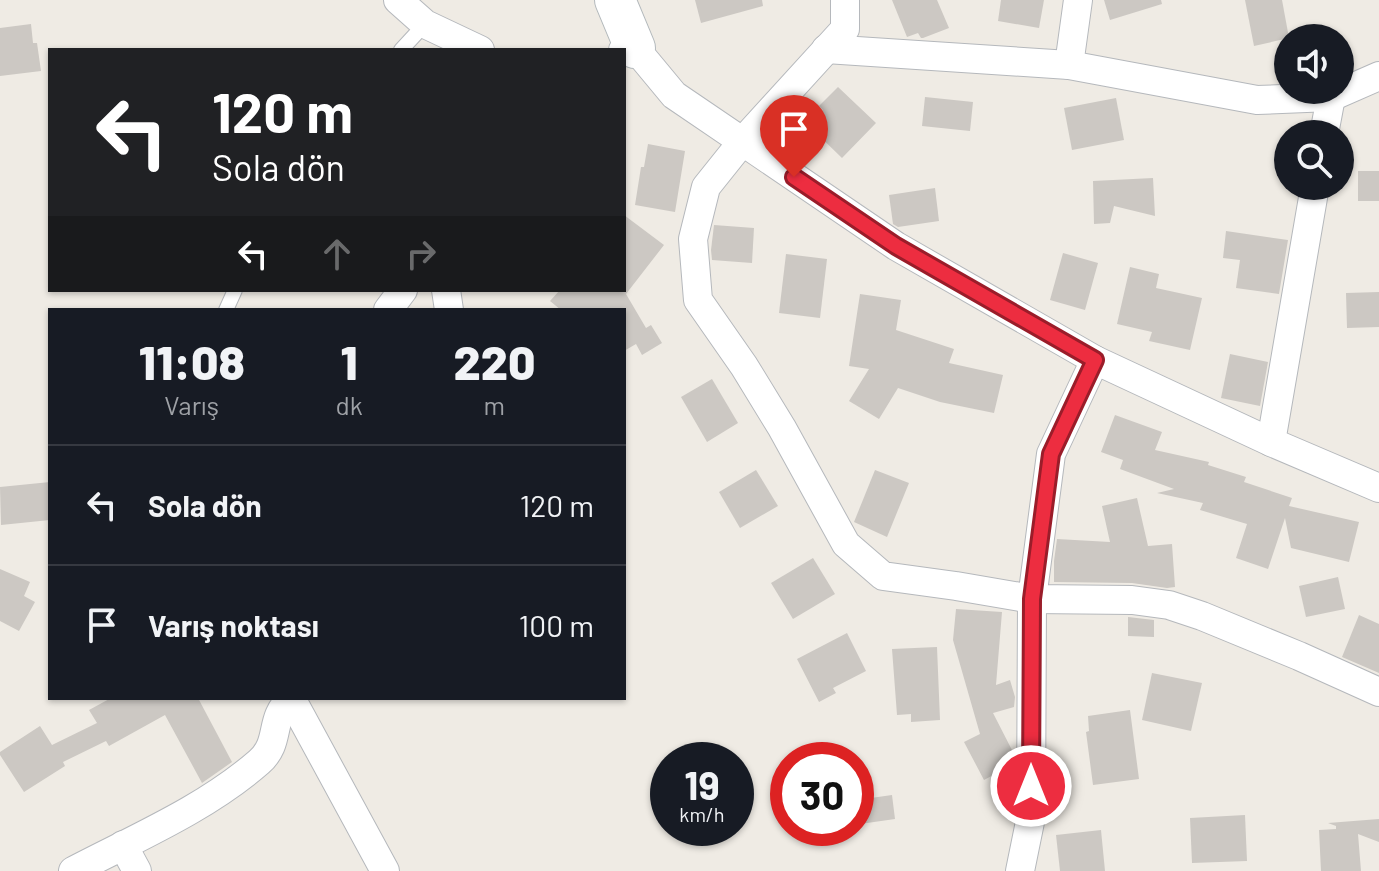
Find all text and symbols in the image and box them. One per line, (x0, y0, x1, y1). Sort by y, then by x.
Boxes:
map controls (1274, 24, 1354, 200)
button: sound (1274, 24, 1354, 104)
text: 120 m (212, 77, 353, 144)
icon: left (80, 80, 184, 184)
pin (760, 95, 828, 177)
icon: arrive (772, 107, 816, 151)
button: search (1274, 120, 1354, 200)
text: Sola dön (212, 145, 345, 188)
icon: left (231, 232, 275, 276)
icon: ahead (315, 232, 359, 276)
icon: right (399, 232, 443, 276)
text: 11:08 (139, 332, 245, 390)
text: 1 (341, 332, 358, 390)
text: 220 (453, 332, 535, 390)
text: Varış (164, 389, 219, 420)
text: dk (336, 389, 363, 420)
text: m (484, 389, 505, 420)
icon: left (80, 483, 124, 527)
text: Sola dön (148, 487, 262, 523)
text: 120 m (520, 487, 594, 523)
icon: arrive (80, 603, 124, 647)
text: Varış noktası (148, 607, 319, 643)
text: 100 m (519, 607, 594, 643)
speed limit sign: 30 (770, 742, 874, 846)
position arrow (989, 744, 1073, 828)
text: 19 (684, 760, 720, 808)
text: km/h (679, 802, 725, 826)

